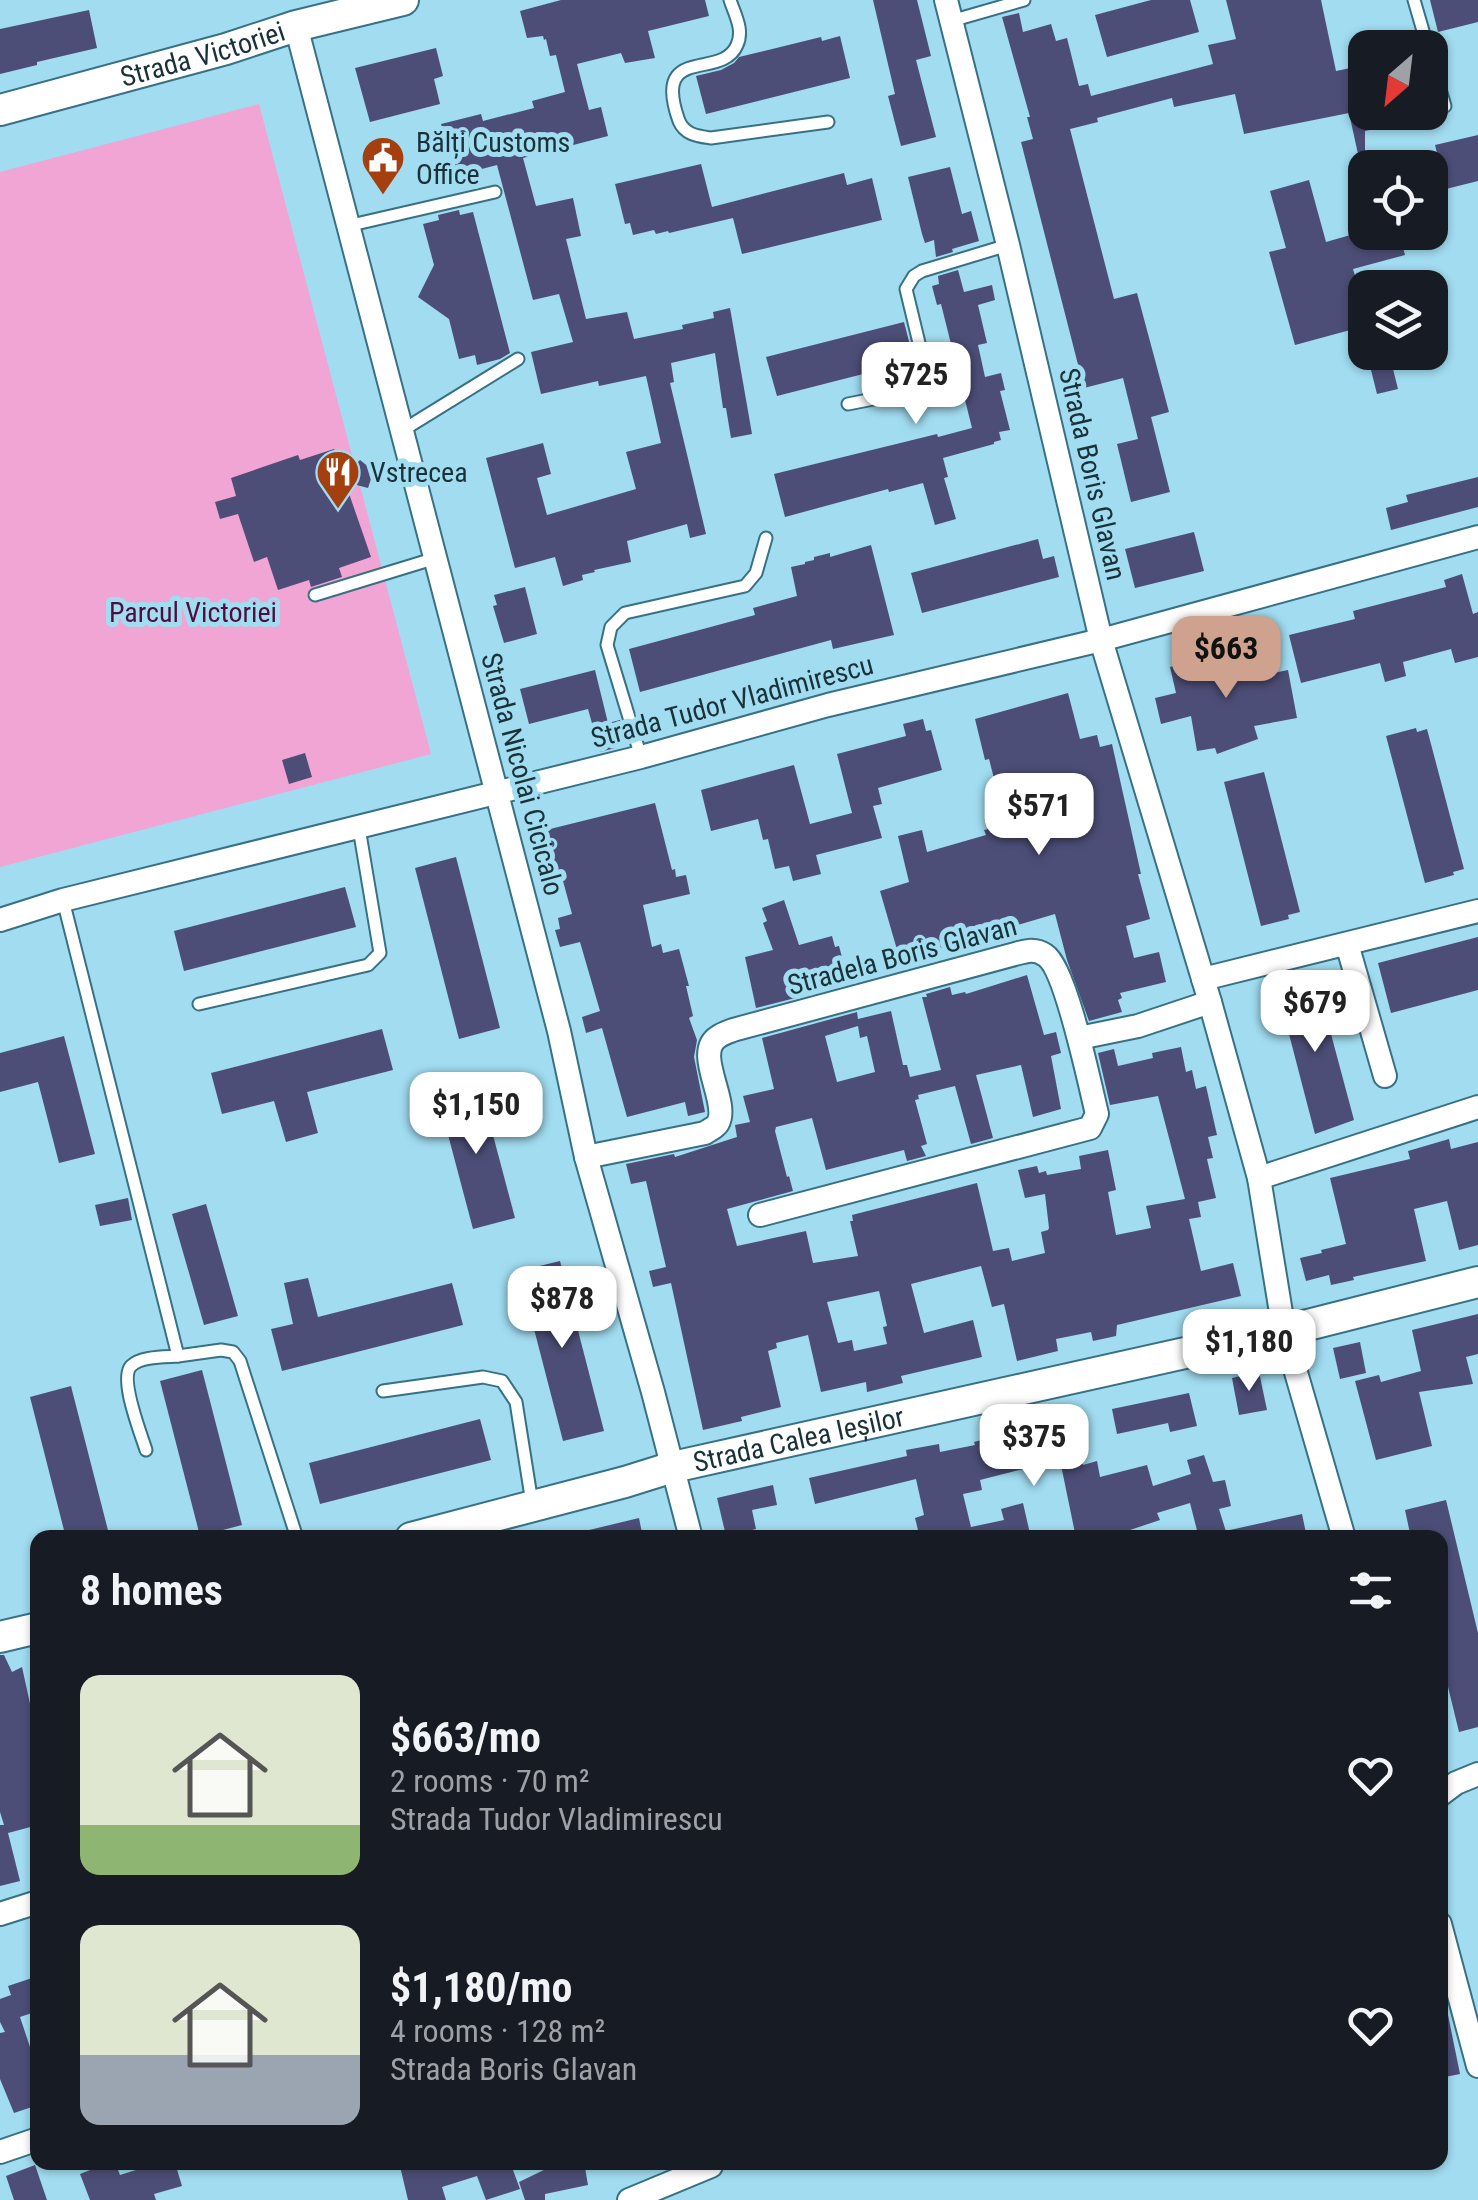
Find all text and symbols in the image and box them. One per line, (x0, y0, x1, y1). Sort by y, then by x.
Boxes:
street label: Strada Victoriei (117, 15, 289, 94)
north arrow (1348, 30, 1448, 130)
map controls (1348, 30, 1448, 370)
place label: Bălți Customs Office (416, 126, 570, 191)
public building icon: Bălți Customs Office (360, 135, 406, 196)
button: locate (1348, 150, 1448, 250)
button: layers (1348, 270, 1448, 370)
pin: $725 (857, 342, 975, 427)
text: $725 (884, 355, 948, 393)
street label: Strada Boris Glavan (1052, 365, 1133, 583)
restaurant icon: Vstrecea (315, 449, 361, 510)
place label: Vstrecea (370, 456, 468, 489)
park label: Parcul Victoriei (109, 596, 277, 629)
pin: $663 (1167, 616, 1285, 701)
text: $663 (1194, 629, 1258, 667)
street label: Strada Tudor Vladimirescu (587, 648, 877, 755)
street label: Strada Nicolai Cicicalo (474, 649, 571, 899)
pin: $571 (980, 773, 1098, 858)
text: $571 (1007, 786, 1071, 824)
street label: Stradela Boris Glavan (784, 909, 1020, 1002)
pin: $679 (1256, 970, 1374, 1055)
text: $679 (1283, 983, 1347, 1021)
pin: $1,150 (395, 1072, 557, 1157)
text: $1,150 (432, 1085, 520, 1123)
pin: $878 (503, 1266, 621, 1351)
text: $878 (530, 1279, 594, 1317)
pin: $1,180 (1168, 1309, 1330, 1394)
text: $1,180 (1205, 1322, 1293, 1360)
street label: Strada Calea Ieșilor (690, 1400, 907, 1479)
pin: $375 (975, 1404, 1093, 1489)
text: $375 (1002, 1417, 1066, 1455)
icon: filters (1343, 1563, 1398, 1618)
text: 8 homes (80, 1566, 223, 1615)
text: $663/mo (390, 1713, 541, 1762)
icon: home (160, 1715, 280, 1835)
icon: heart (1343, 1748, 1398, 1803)
text: 2 rooms · 70 m² (390, 1762, 589, 1800)
text: Strada Tudor Vladimirescu (390, 1800, 723, 1838)
text: $1,180/mo (390, 1963, 572, 2012)
icon: home (160, 1965, 280, 2085)
icon: heart (1343, 1998, 1398, 2053)
text: 4 rooms · 128 m² (390, 2012, 605, 2050)
text: Strada Boris Glavan (390, 2050, 637, 2088)

